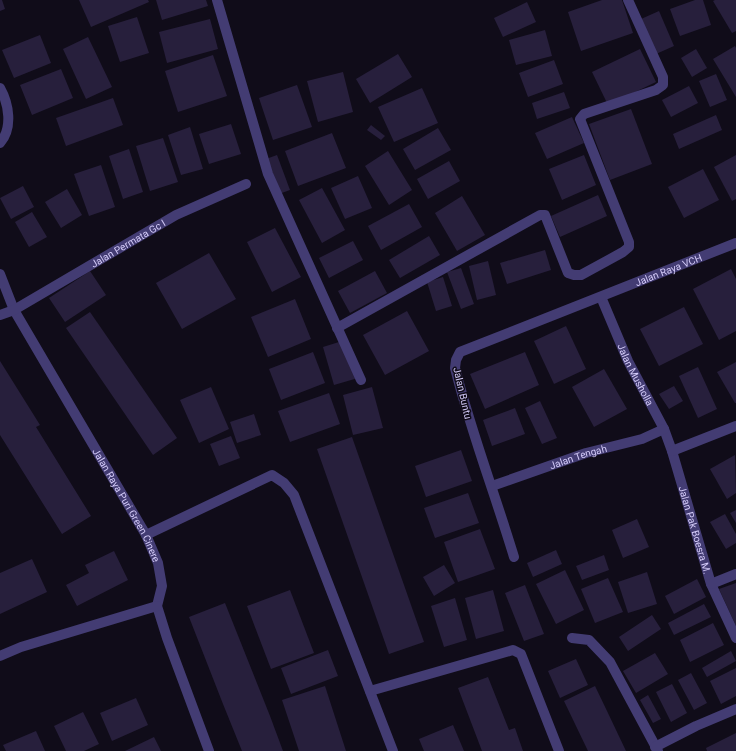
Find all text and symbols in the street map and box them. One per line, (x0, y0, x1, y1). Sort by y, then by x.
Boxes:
street label: Jalan Permata Gc I (89, 217, 167, 270)
street label: Jalan Raya VCH (633, 252, 704, 288)
street label: Jalan Musholla (615, 342, 656, 408)
street label: Jalan Buntu (451, 366, 474, 420)
street label: Jalan Tengah (548, 443, 608, 471)
street label: Jalan Raya Puri Green Cinere (90, 447, 162, 564)
street label: Jalan Pak Boesra M. (677, 485, 713, 575)

